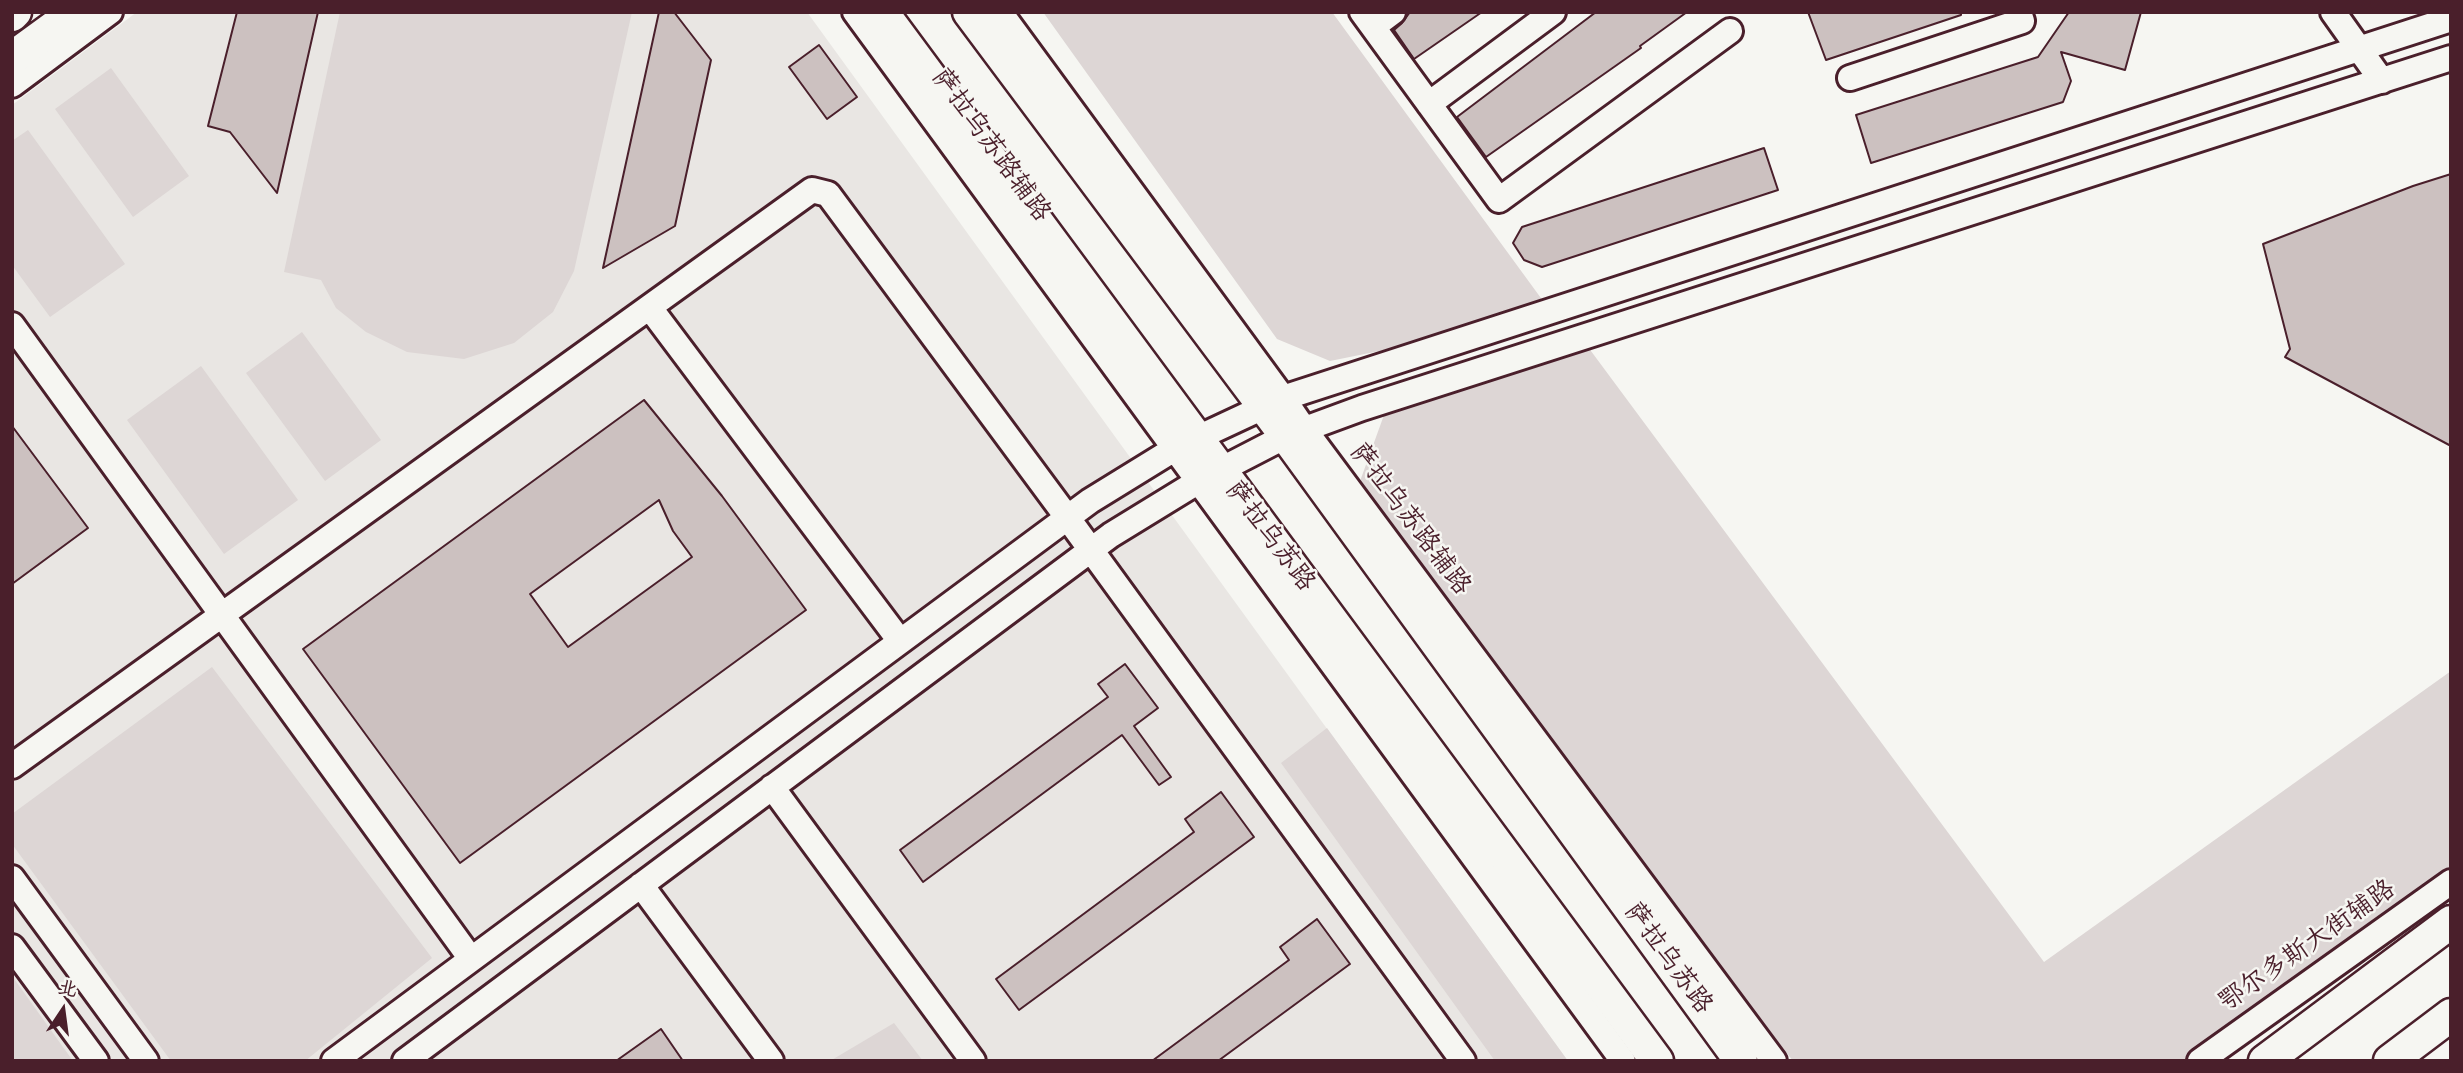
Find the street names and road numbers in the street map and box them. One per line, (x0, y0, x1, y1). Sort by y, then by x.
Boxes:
street label: 萨拉乌苏路辅路 (924, 63, 1056, 229)
street label: 萨拉乌苏路辅路 (1342, 438, 1476, 602)
street label: 萨拉乌苏路 (1217, 476, 1321, 598)
street label: 鄂尔多斯大街辅路 (2214, 875, 2402, 1019)
street label: 萨拉乌苏路 (1616, 897, 1718, 1021)

